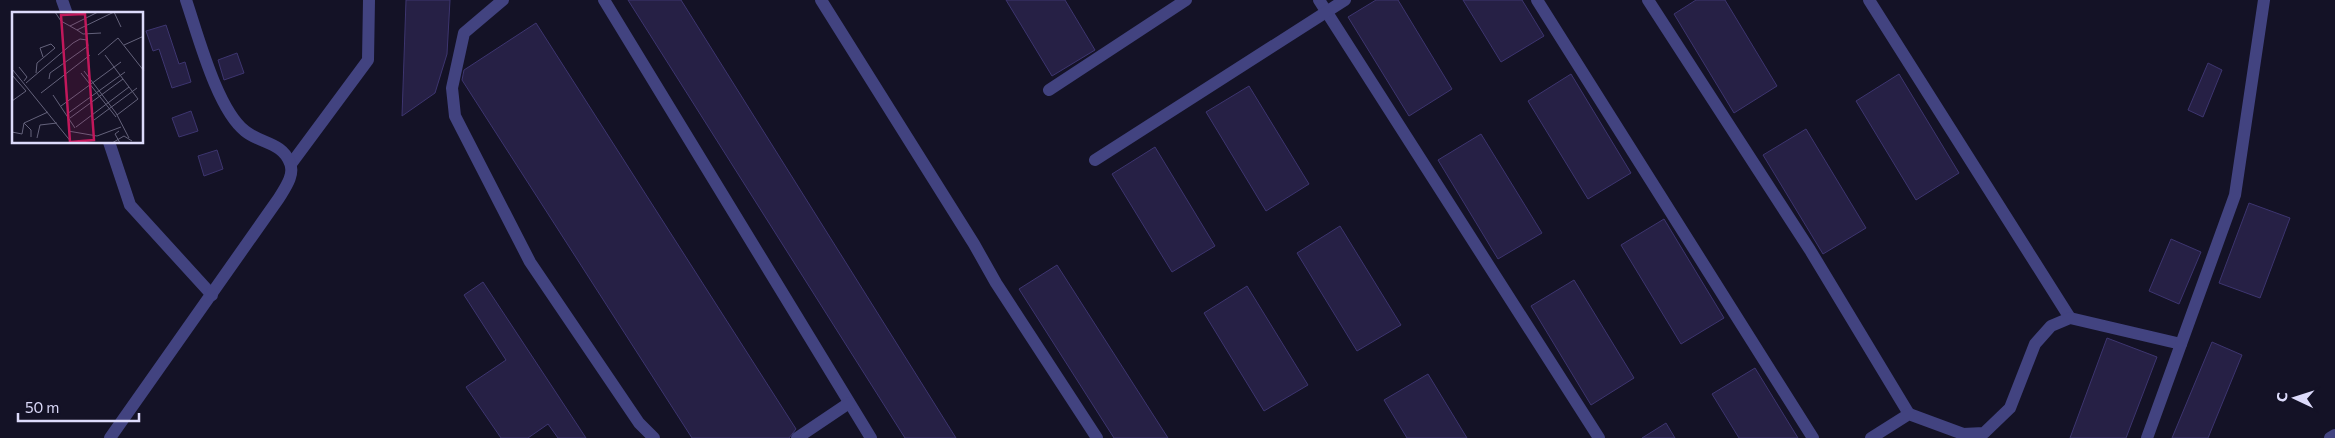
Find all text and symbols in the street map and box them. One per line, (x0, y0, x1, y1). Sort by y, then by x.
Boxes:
inset map (12, 12, 144, 144)
north arrow (2270, 373, 2320, 423)
scale bar (18, 390, 139, 422)
text: С (2273, 392, 2290, 402)
text: 50 m (25, 398, 59, 416)

